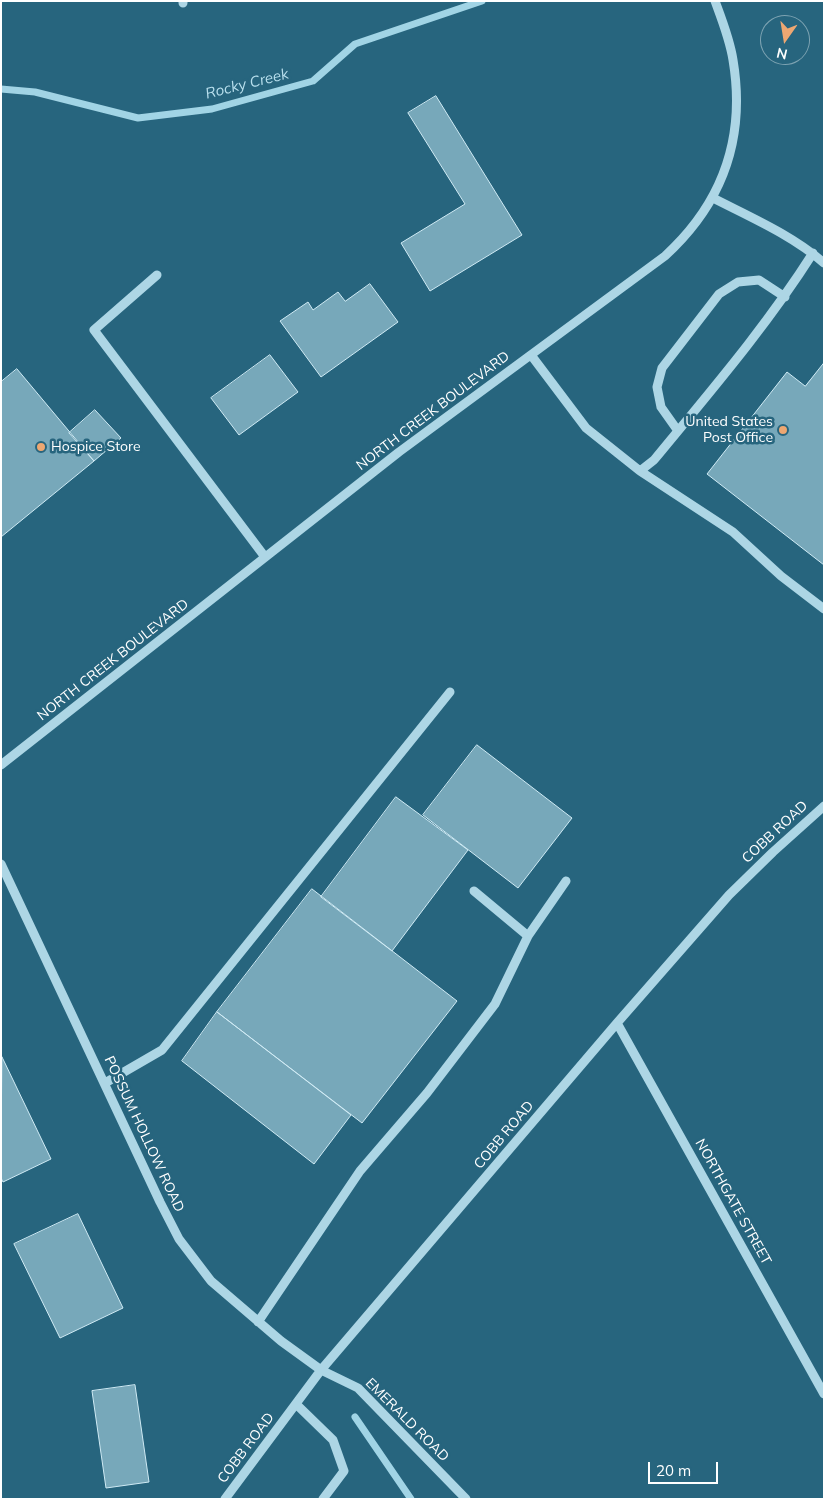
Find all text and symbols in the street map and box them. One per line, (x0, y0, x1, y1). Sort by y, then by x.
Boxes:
north arrow (760, 15, 810, 65)
text: N (775, 44, 789, 64)
water label: Rocky Creek (203, 65, 291, 103)
street label: NORTH CREEK BOULEVARD (353, 348, 513, 474)
place label: United States Post Office (685, 414, 773, 447)
marker: United States Post Office (777, 424, 789, 436)
place label: Hospice Store (51, 439, 141, 455)
marker: Hospice Store (35, 441, 47, 453)
street label: NORTH CREEK BOULEVARD (34, 596, 192, 724)
street label: COBB ROAD (739, 797, 811, 867)
street label: POSSUM HOLLOW ROAD (100, 1053, 188, 1215)
street label: COBB ROAD (471, 1098, 537, 1172)
street label: NORTHGATE STREET (691, 1136, 775, 1268)
street label: EMERALD ROAD (362, 1375, 452, 1465)
street label: COBB ROAD (214, 1409, 278, 1487)
scale bar (650, 1452, 720, 1484)
text: 20 m (656, 1461, 691, 1480)

